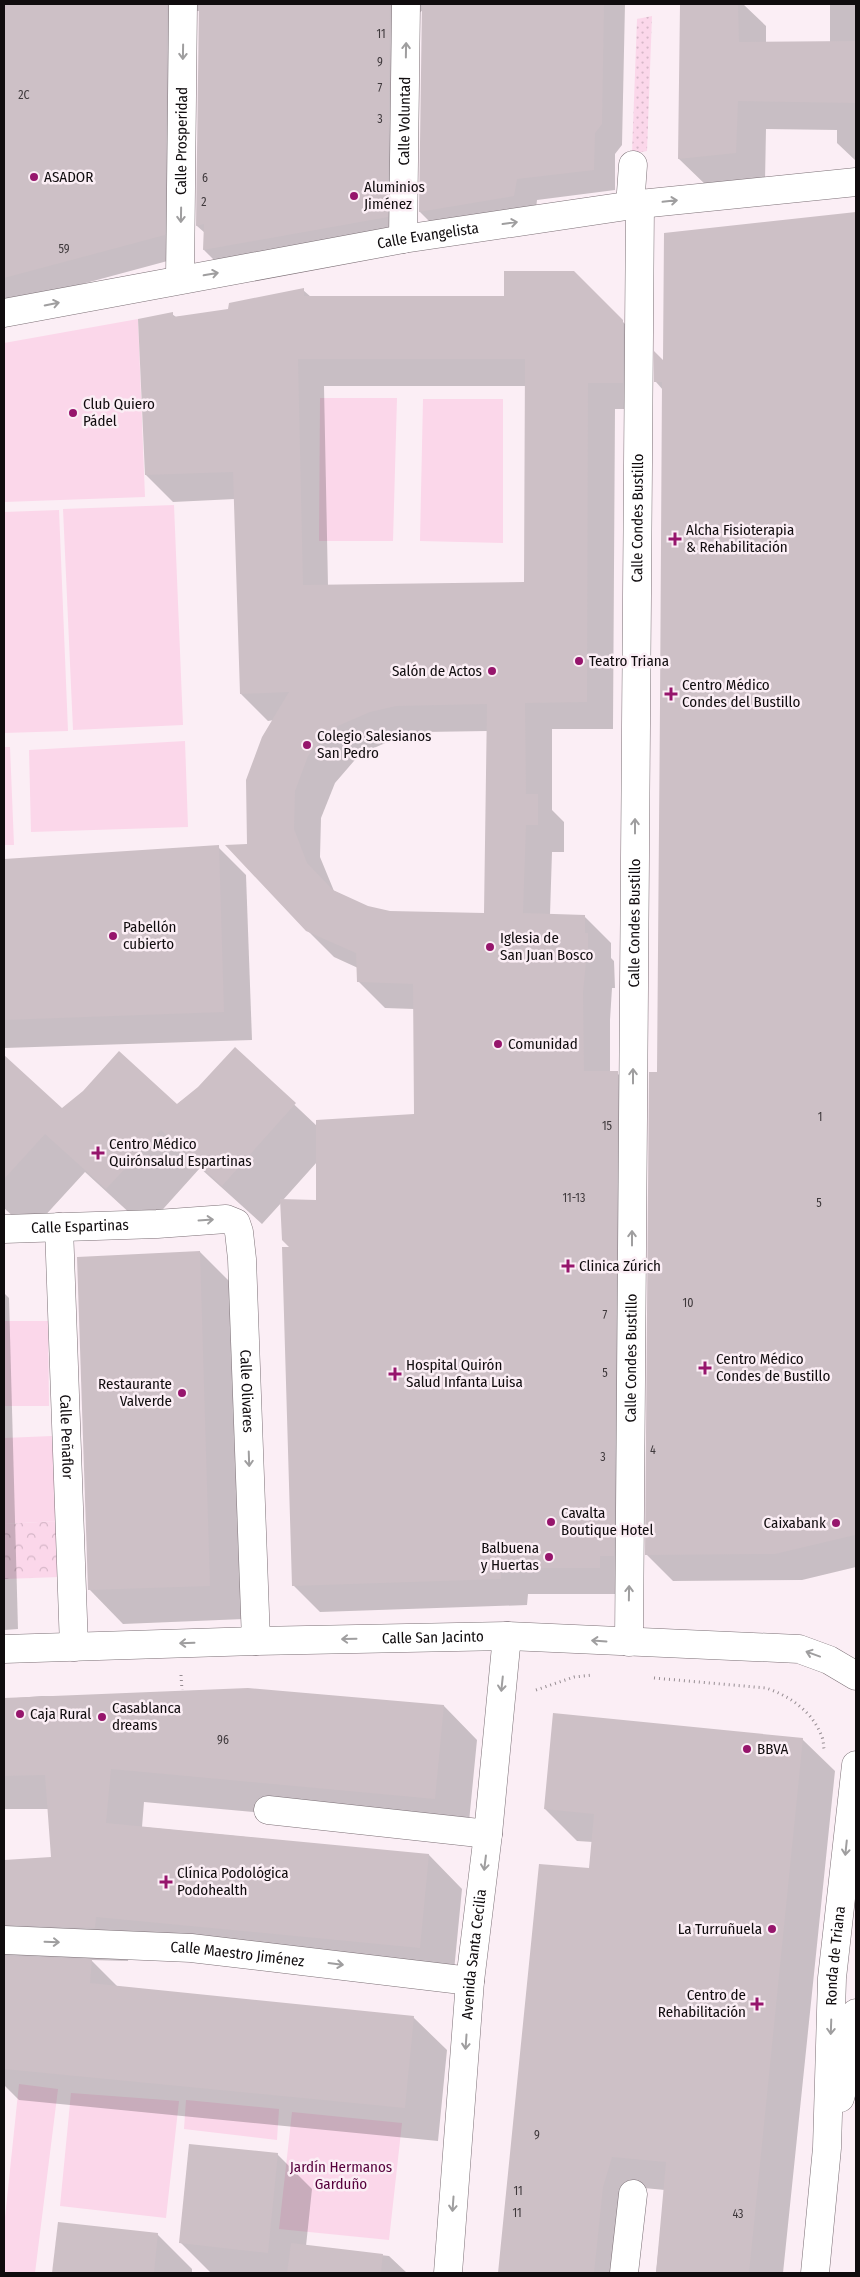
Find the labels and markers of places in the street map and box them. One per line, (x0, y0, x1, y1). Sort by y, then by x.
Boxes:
place label: ASADOR (44, 168, 93, 186)
marker: ASADOR (28, 171, 40, 183)
place label: Aluminios Jiménez (364, 178, 425, 213)
marker: Aluminios Jiménez (348, 190, 360, 202)
place label: Club Quiero Pádel (83, 395, 155, 430)
marker: Club Quiero Pádel (67, 407, 79, 419)
place label: Alcha Fisioterapia & Rehabilitación (686, 521, 794, 556)
marker: Alcha Fisioterapia & Rehabilitación (668, 532, 682, 546)
place label: Teatro Triana (589, 652, 669, 670)
marker: Teatro Triana (573, 655, 585, 667)
place label: Salón de Actos (392, 662, 482, 680)
marker: Salón de Actos (486, 665, 498, 677)
place label: Centro Médico Condes del Bustillo (682, 676, 800, 711)
marker: Centro Médico Condes del Bustillo (664, 687, 678, 701)
place label: Colegio Salesianos San Pedro (317, 727, 431, 762)
marker: Colegio Salesianos San Pedro (301, 739, 313, 751)
place label: Pabellón cubierto (123, 918, 176, 953)
place label: Iglesia de San Juan Bosco (500, 929, 594, 964)
marker: Pabellón cubierto (107, 930, 119, 942)
marker: Iglesia de San Juan Bosco (484, 941, 496, 953)
place label: Comunidad (508, 1035, 578, 1053)
marker: Comunidad (492, 1038, 504, 1050)
place label: Centro Médico Quirónsalud Espartinas (109, 1135, 252, 1170)
marker: Centro Médico Quirónsalud Espartinas (91, 1146, 105, 1160)
place label: Clinica Zúrich (579, 1257, 661, 1275)
marker: Clinica Zúrich (561, 1259, 575, 1273)
place label: Centro Médico Condes de Bustillo (716, 1350, 830, 1385)
place label: Hospital Quirón Salud Infanta Luisa (406, 1356, 523, 1391)
marker: Centro Médico Condes de Bustillo (698, 1361, 712, 1375)
marker: Hospital Quirón Salud Infanta Luisa (388, 1367, 402, 1381)
place label: Restaurante Valverde (98, 1375, 172, 1410)
marker: Restaurante Valverde (176, 1387, 188, 1399)
place label: Cavalta Boutique Hotel (561, 1504, 654, 1539)
place label: Caixabank (764, 1514, 826, 1532)
marker: Cavalta Boutique Hotel (545, 1516, 557, 1528)
marker: Caixabank (830, 1517, 842, 1529)
place label: Balbuena y Huertas (481, 1539, 539, 1574)
marker: Balbuena y Huertas (543, 1551, 555, 1563)
place label: Casablanca dreams (112, 1699, 181, 1734)
place label: Caja Rural (30, 1705, 91, 1723)
marker: Caja Rural (14, 1708, 26, 1720)
marker: Casablanca dreams (96, 1711, 108, 1723)
place label: BBVA (757, 1740, 789, 1758)
marker: BBVA (741, 1743, 753, 1755)
place label: Clínica Podológica Podohealth (177, 1864, 288, 1899)
marker: Clínica Podológica Podohealth (159, 1875, 173, 1889)
place label: La Turruñuela (678, 1920, 762, 1938)
marker: La Turruñuela (766, 1923, 778, 1935)
place label: Centro de Rehabilitación (658, 1986, 746, 2021)
marker: Centro de Rehabilitación (750, 1997, 764, 2011)

